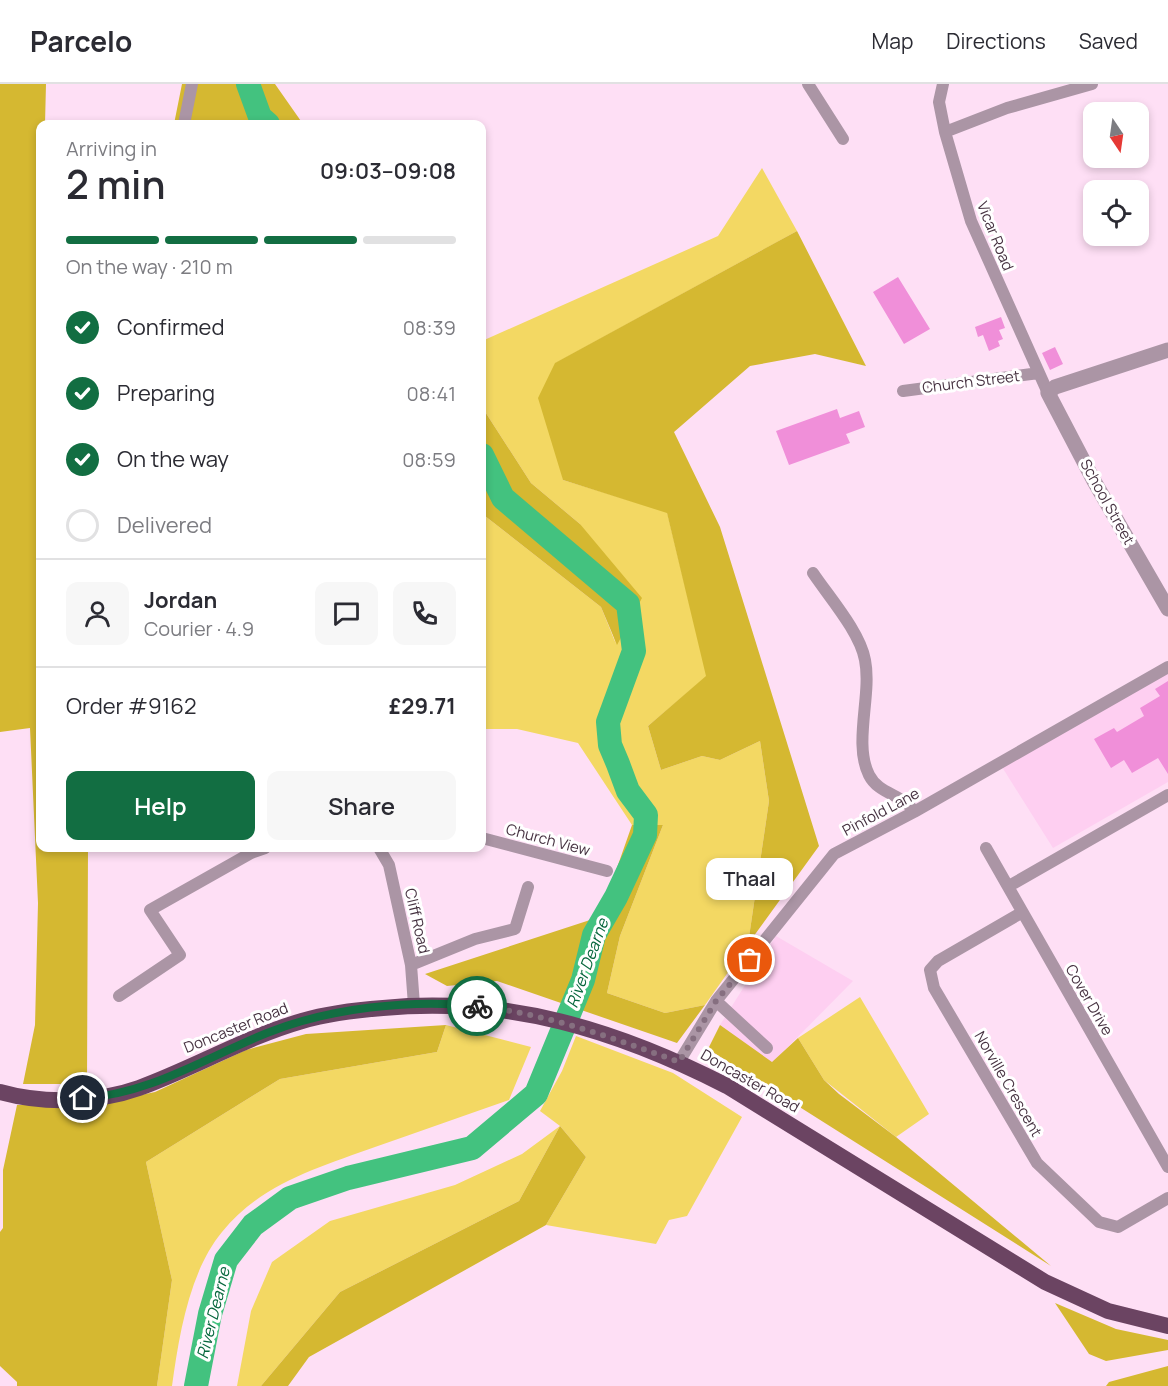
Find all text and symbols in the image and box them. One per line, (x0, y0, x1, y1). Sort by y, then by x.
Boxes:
text: Parcelo (30, 22, 132, 60)
text: Map (872, 27, 913, 55)
text: Directions (946, 27, 1046, 55)
text: Saved (1079, 27, 1138, 55)
north arrow (1083, 102, 1149, 168)
map controls (1083, 102, 1149, 246)
text: Arriving in (66, 135, 157, 162)
text: 09:03–09:08 (320, 156, 456, 186)
text: 2 min (66, 157, 165, 211)
button: locate (1083, 180, 1149, 246)
street label: Vicar Road (972, 198, 1019, 273)
text: On the way · 210 m (66, 253, 233, 280)
icon: check (66, 311, 99, 344)
text: Confirmed (117, 312, 225, 342)
text: 08:39 (403, 314, 456, 341)
street label: Church Street (921, 365, 1021, 398)
icon: check (66, 377, 99, 410)
text: Preparing (117, 378, 215, 408)
text: 08:41 (407, 380, 456, 407)
icon: check (66, 443, 99, 476)
text: On the way (117, 444, 229, 474)
text: 08:59 (402, 446, 456, 473)
street label: School Street (1075, 455, 1140, 548)
text: Delivered (117, 510, 212, 540)
button: person (66, 582, 129, 645)
button: chat (315, 582, 378, 645)
button: phone (393, 582, 456, 645)
text: Jordan (144, 585, 217, 615)
text: Courier · 4.9 (144, 615, 254, 642)
text: Order #9162 (66, 691, 197, 721)
text: £29.71 (389, 691, 456, 721)
button: Help (66, 771, 255, 840)
button: Share (267, 771, 456, 840)
street label: Pinfold Lane (839, 782, 923, 841)
street label: Church View (504, 818, 593, 861)
callout: Thaal (706, 858, 794, 900)
text: Thaal (723, 865, 776, 892)
street label: Cliff Road (400, 886, 435, 956)
water label: River Dearne (561, 914, 614, 1011)
pin (724, 934, 775, 985)
icon: bag (733, 943, 766, 976)
street label: Cover Drive (1061, 960, 1118, 1039)
courier (447, 976, 507, 1036)
icon: bike (461, 990, 494, 1023)
street label: Doncaster Road (181, 997, 291, 1058)
street label: Norville Crescent (970, 1027, 1047, 1140)
street label: Doncaster Road (697, 1044, 803, 1117)
pin (57, 1072, 108, 1123)
icon: home (66, 1081, 99, 1114)
water label: River Dearne (191, 1263, 235, 1361)

